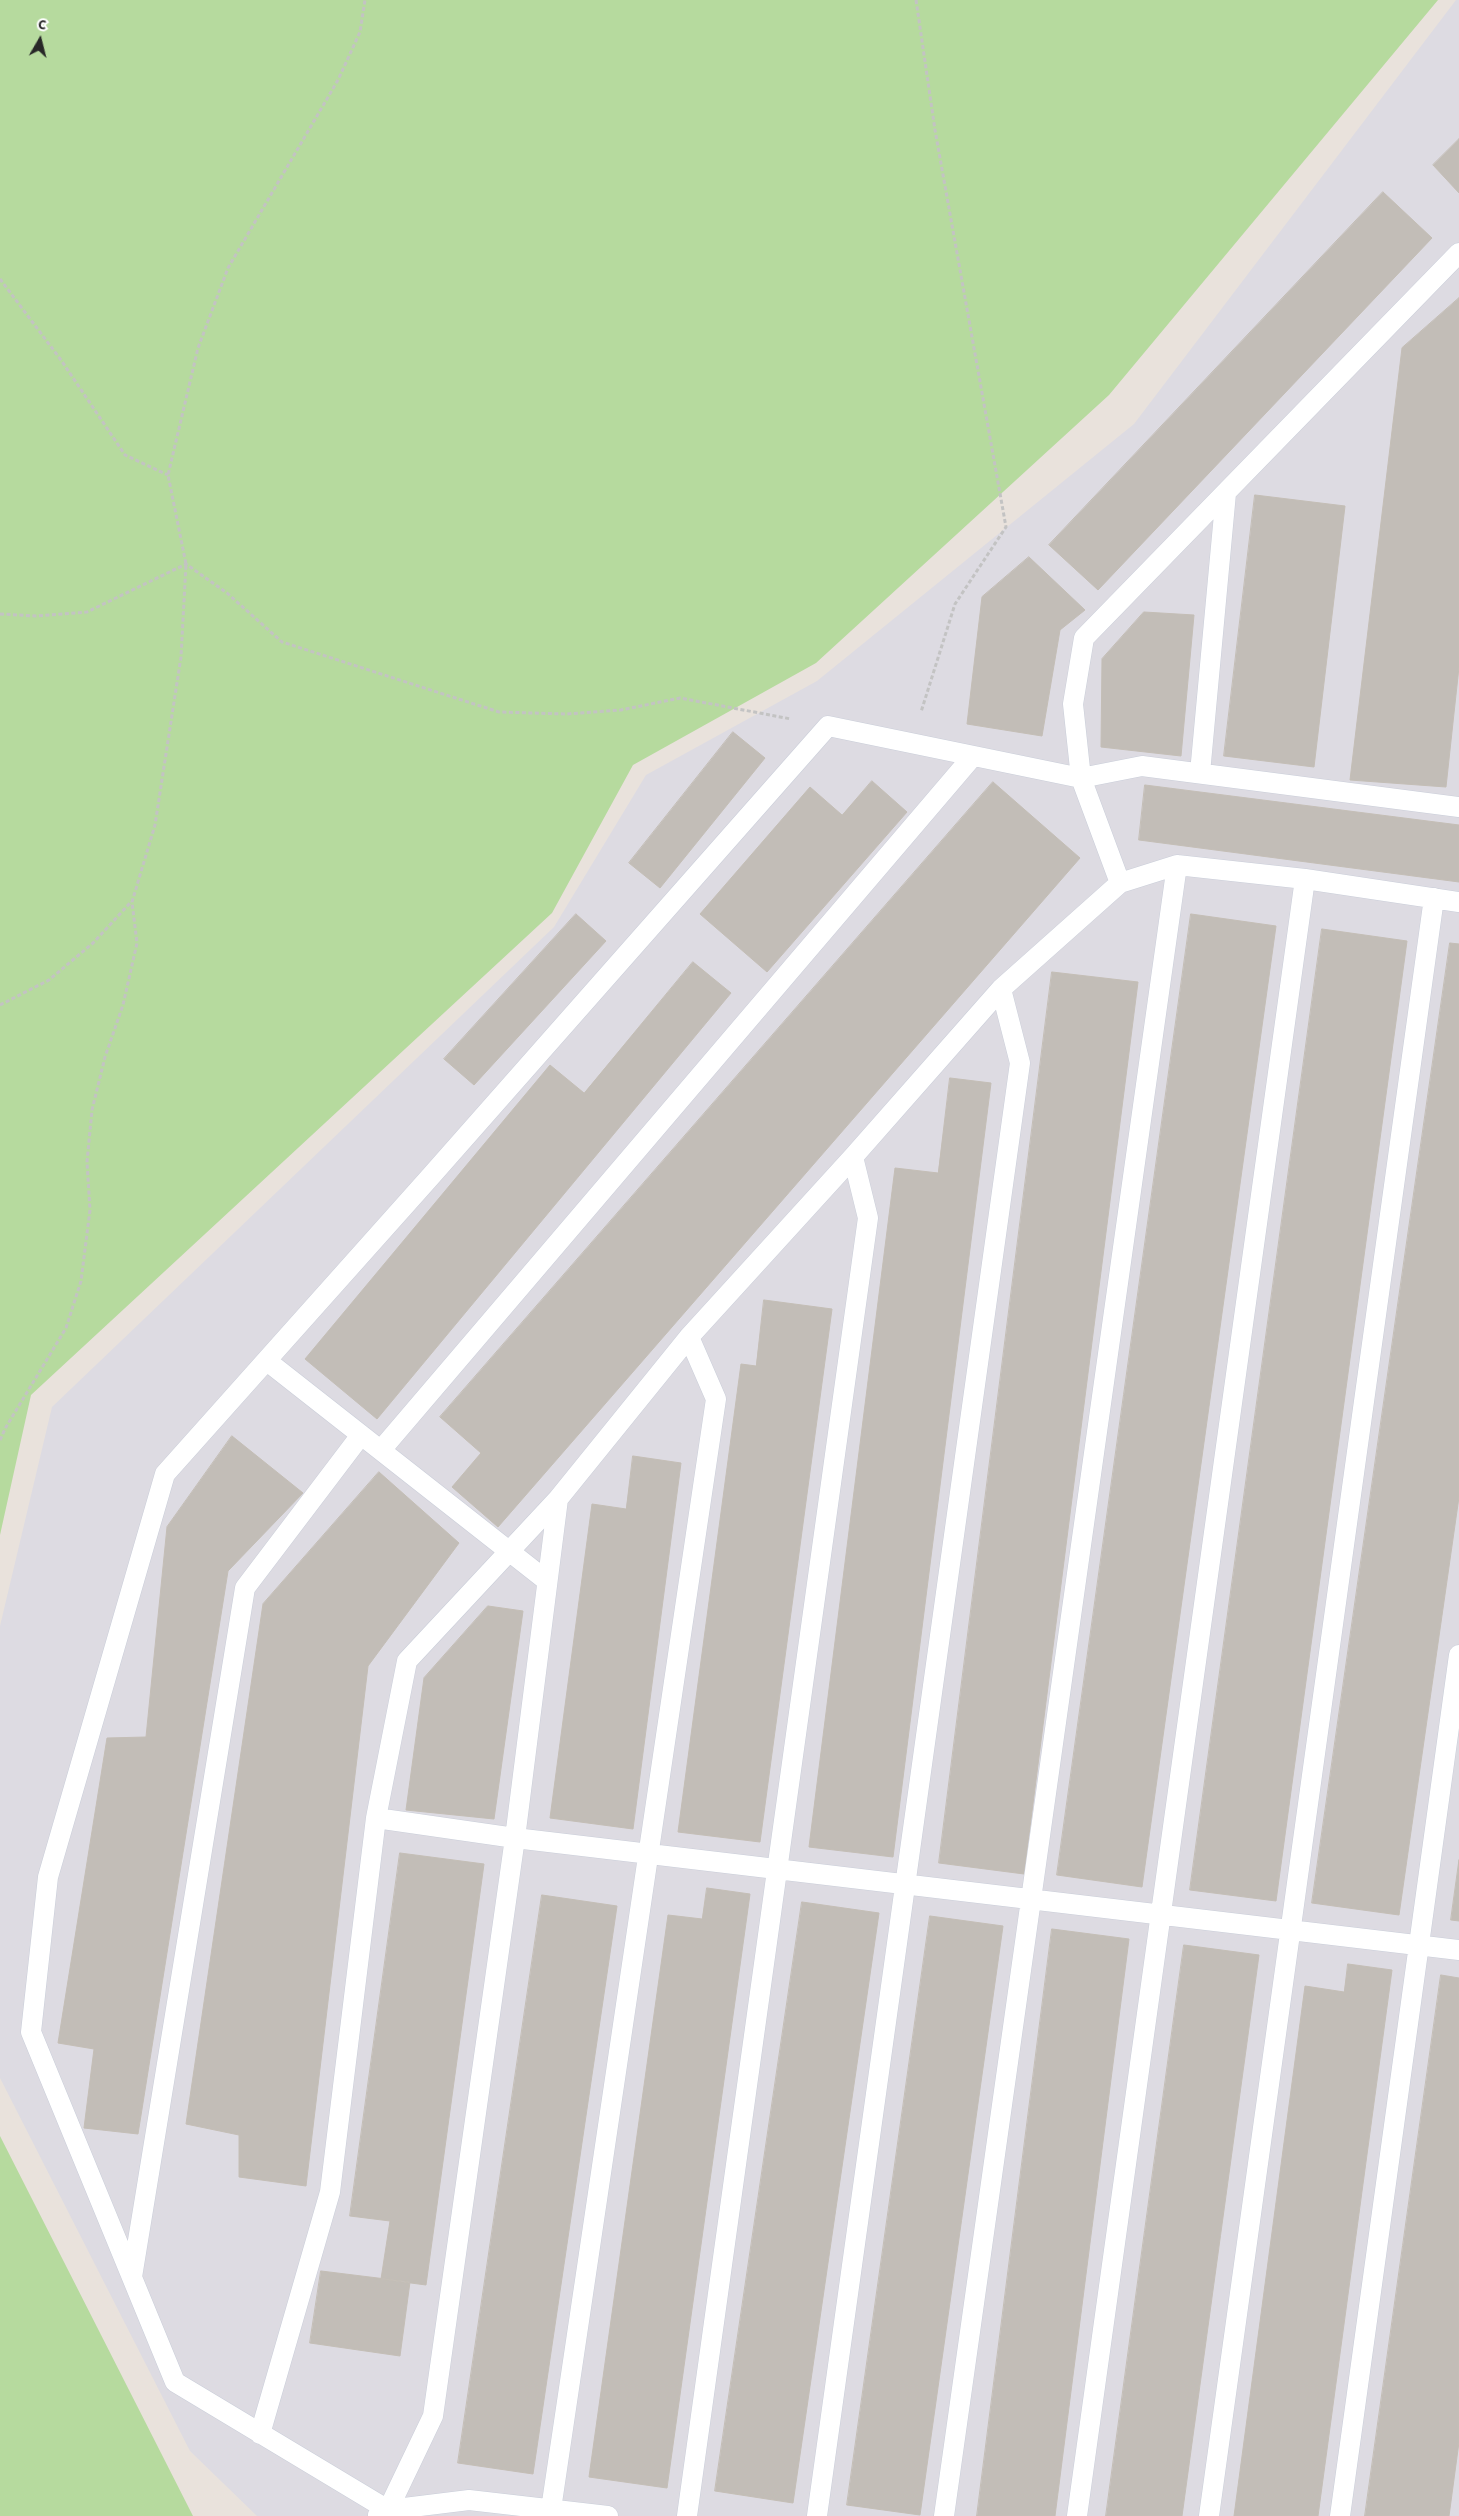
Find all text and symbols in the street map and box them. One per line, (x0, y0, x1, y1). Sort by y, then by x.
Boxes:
north arrow (15, 15, 65, 65)
text: С (37, 15, 48, 36)

